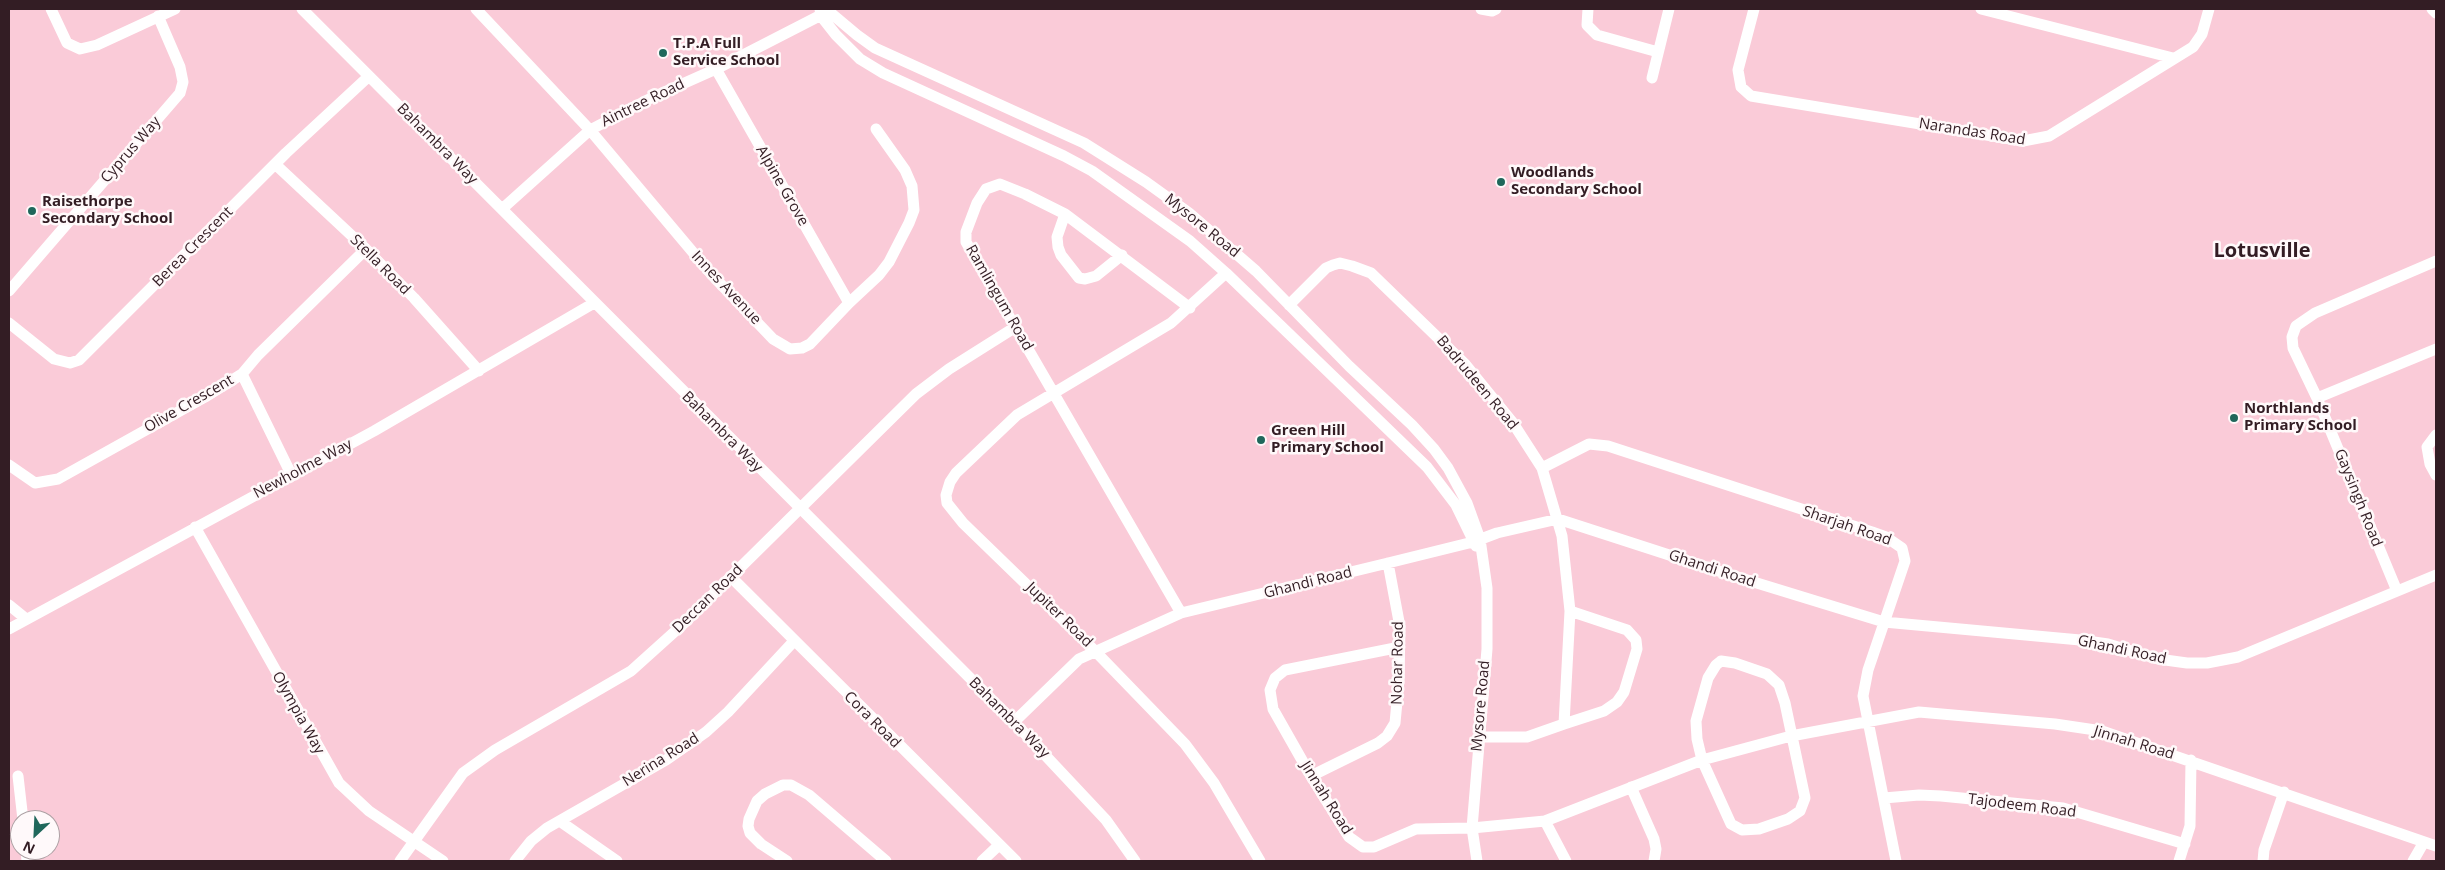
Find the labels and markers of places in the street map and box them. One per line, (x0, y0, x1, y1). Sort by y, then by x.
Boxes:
place label: T.P.A Full Service School (673, 35, 780, 70)
marker: T.P.A Full Service School (657, 47, 669, 59)
place label: Woodlands Secondary School (1511, 164, 1642, 199)
marker: Woodlands Secondary School (1495, 176, 1507, 188)
place label: Raisethorpe Secondary School (42, 193, 173, 228)
marker: Raisethorpe Secondary School (26, 205, 38, 217)
place label: Northlands Primary School (2244, 400, 2357, 435)
marker: Northlands Primary School (2228, 412, 2240, 424)
place label: Green Hill Primary School (1271, 422, 1384, 457)
marker: Green Hill Primary School (1255, 434, 1267, 446)

